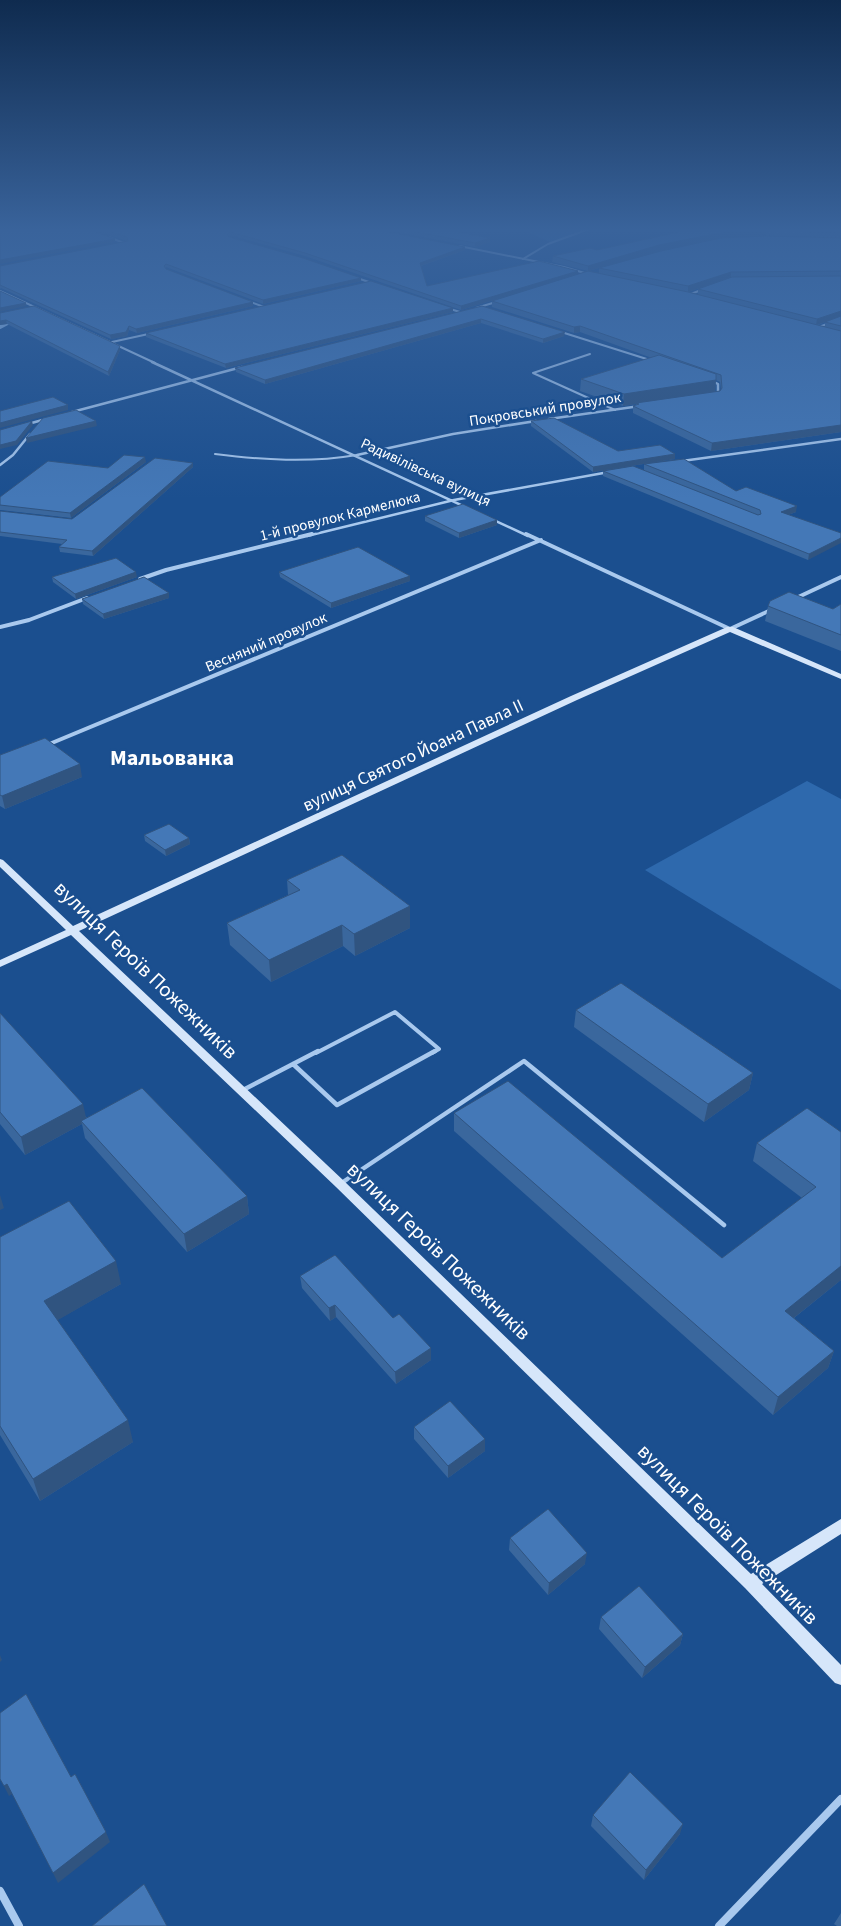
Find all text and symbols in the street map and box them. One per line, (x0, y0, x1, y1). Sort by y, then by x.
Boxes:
street label: Покровський провулок (468, 387, 623, 432)
street label: Радивілівська вулиця (357, 433, 494, 512)
street label: 1-й провулок Кармелюка (258, 486, 423, 547)
street label: Весняний провулок (202, 607, 331, 678)
street label: вулиця Святого Йоана Павла II (299, 693, 528, 818)
district label: Мальованка (110, 742, 234, 774)
street label: вулиця Героїв Пожежників (47, 874, 245, 1066)
street label: вулиця Героїв Пожежників (340, 1155, 538, 1347)
street label: вулиця Героїв Пожежників (631, 1437, 825, 1631)

